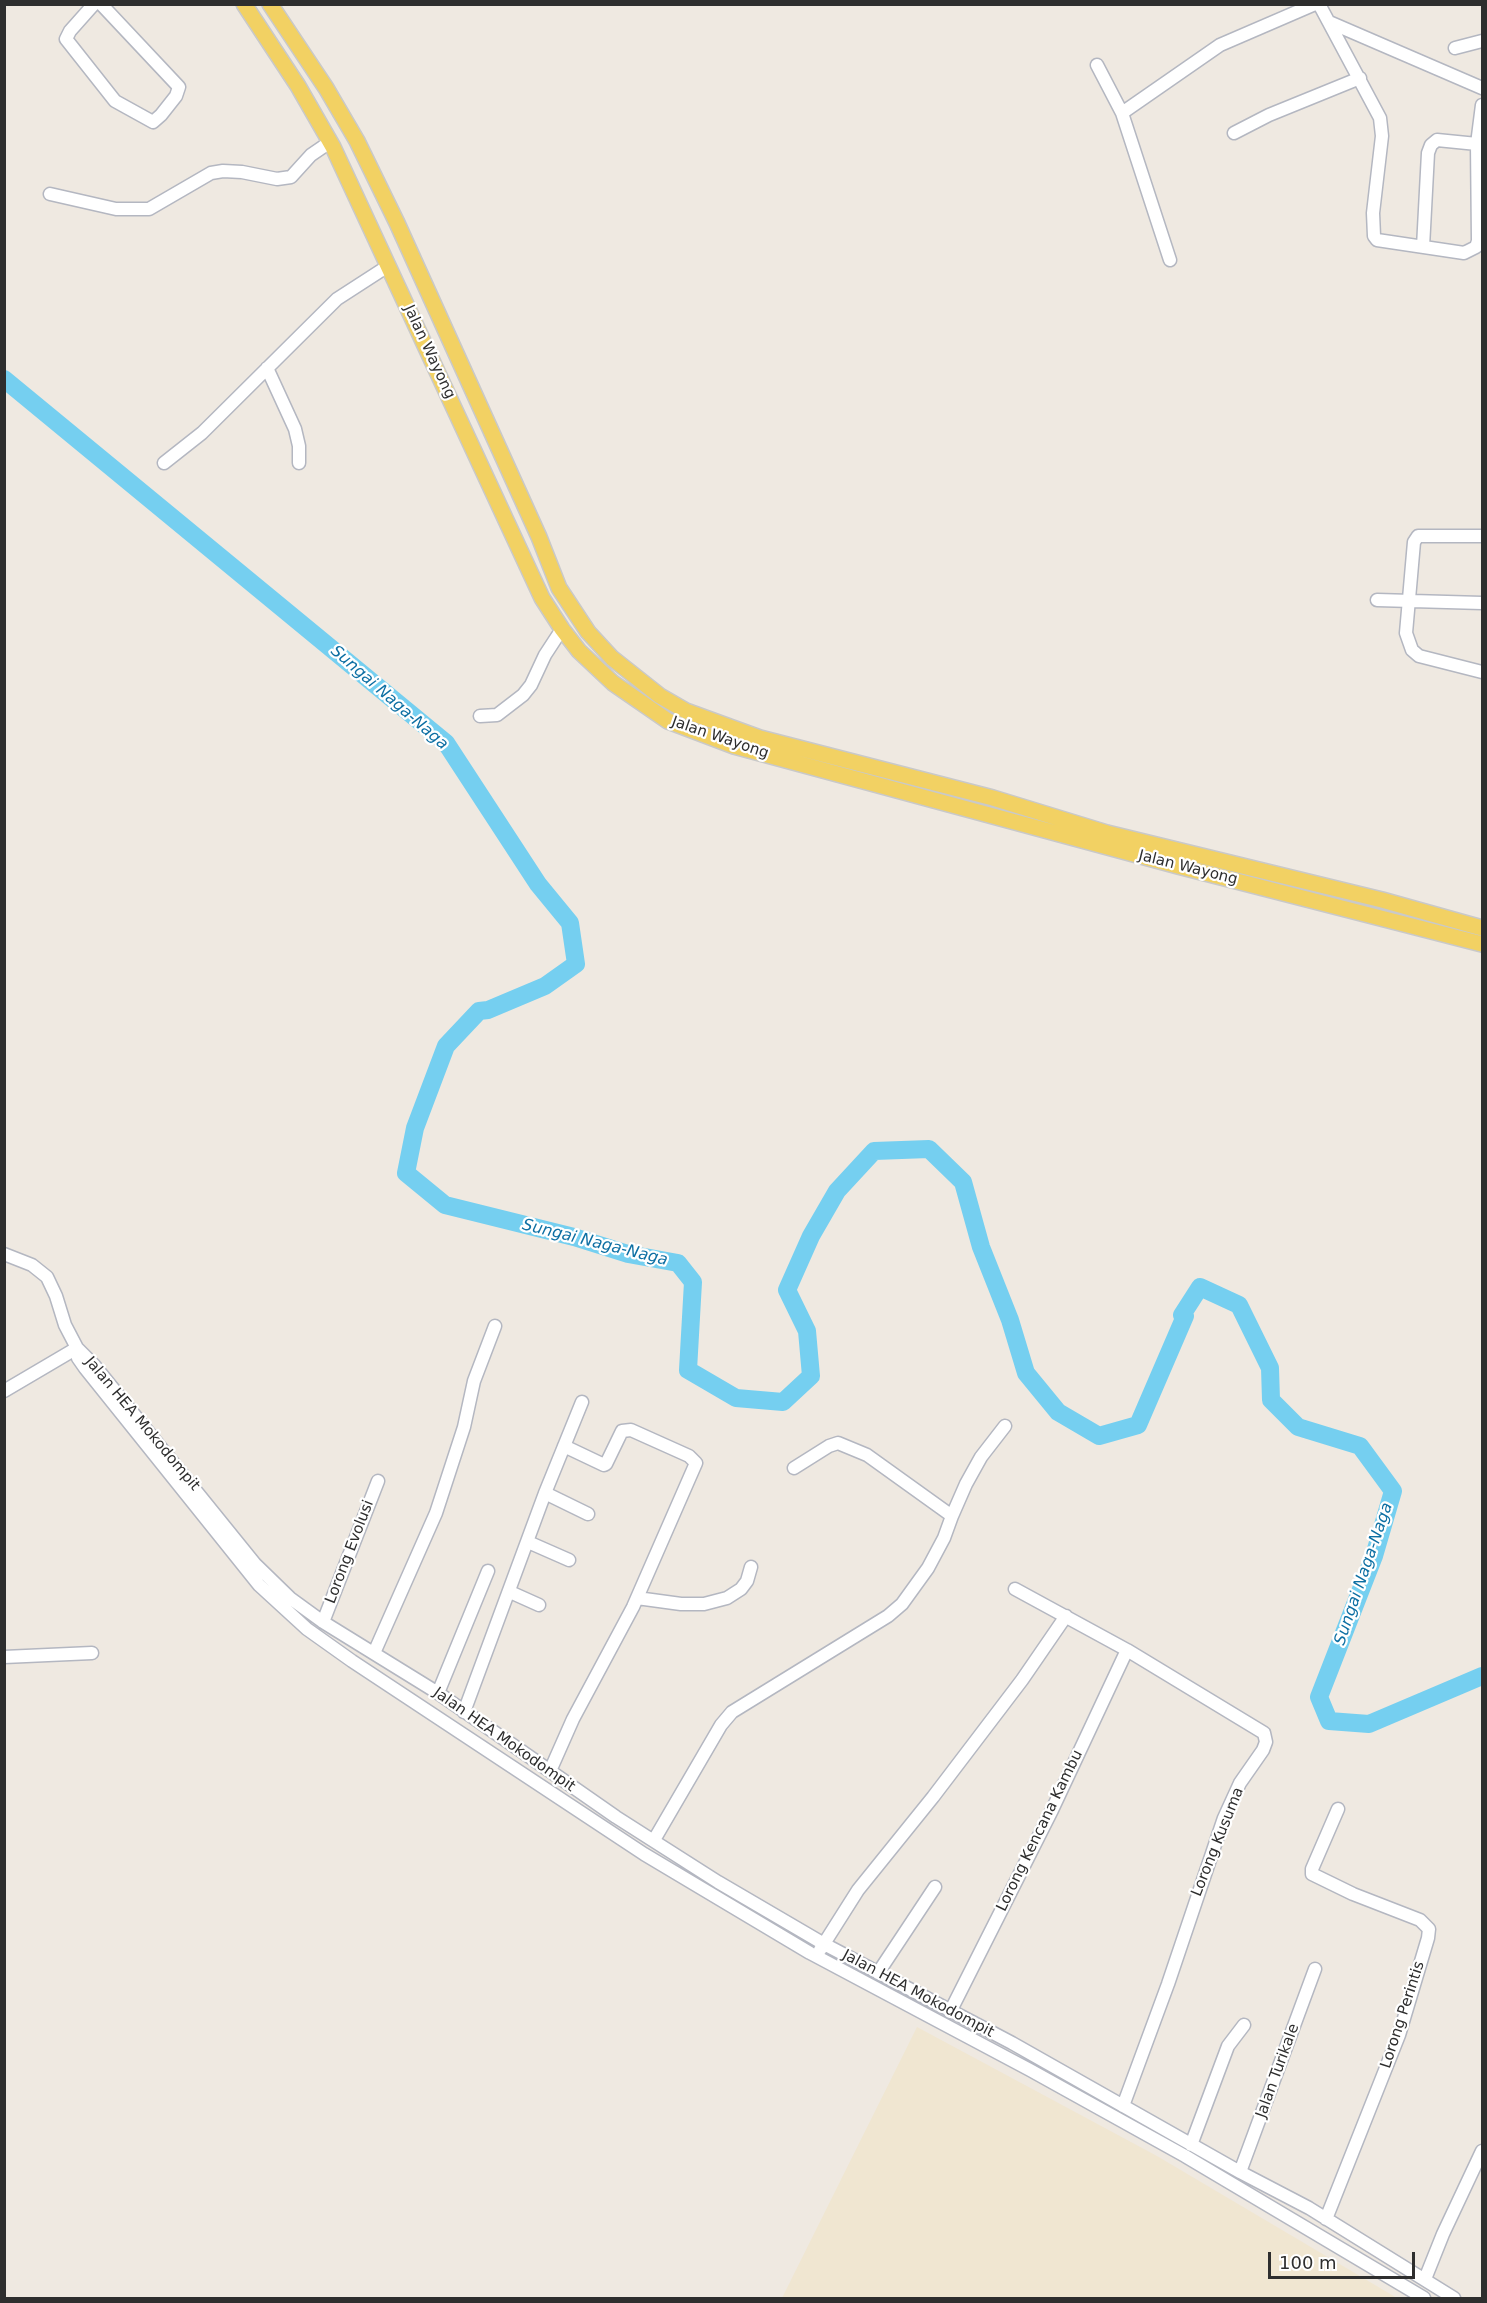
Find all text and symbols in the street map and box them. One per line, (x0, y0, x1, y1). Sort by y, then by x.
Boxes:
street label: Jalan Wayong (399, 302, 459, 402)
water label: Sungai Naga-Naga (326, 642, 452, 754)
street label: Jalan Wayong (669, 713, 771, 763)
street label: Jalan Wayong (1137, 847, 1239, 889)
water label: Sungai Naga-Naga (520, 1216, 670, 1270)
street label: Jalan HEA Mokodompit (81, 1353, 203, 1495)
street label: Lorong Evolusi (322, 1498, 378, 1606)
water label: Sungai Naga-Naga (1331, 1500, 1397, 1648)
street label: Jalan HEA Mokodompit (429, 1684, 579, 1796)
street label: Lorong Kencana Kambu (993, 1747, 1087, 1915)
street label: Lorong Kusuma (1188, 1785, 1248, 1899)
street label: Jalan HEA Mokodompit (839, 1946, 997, 2042)
street label: Lorong Perintis (1377, 1959, 1429, 2071)
street label: Jalan Turikale (1253, 2021, 1303, 2121)
scale bar (1271, 2240, 1418, 2278)
text: 100 m (1279, 2252, 1337, 2273)

